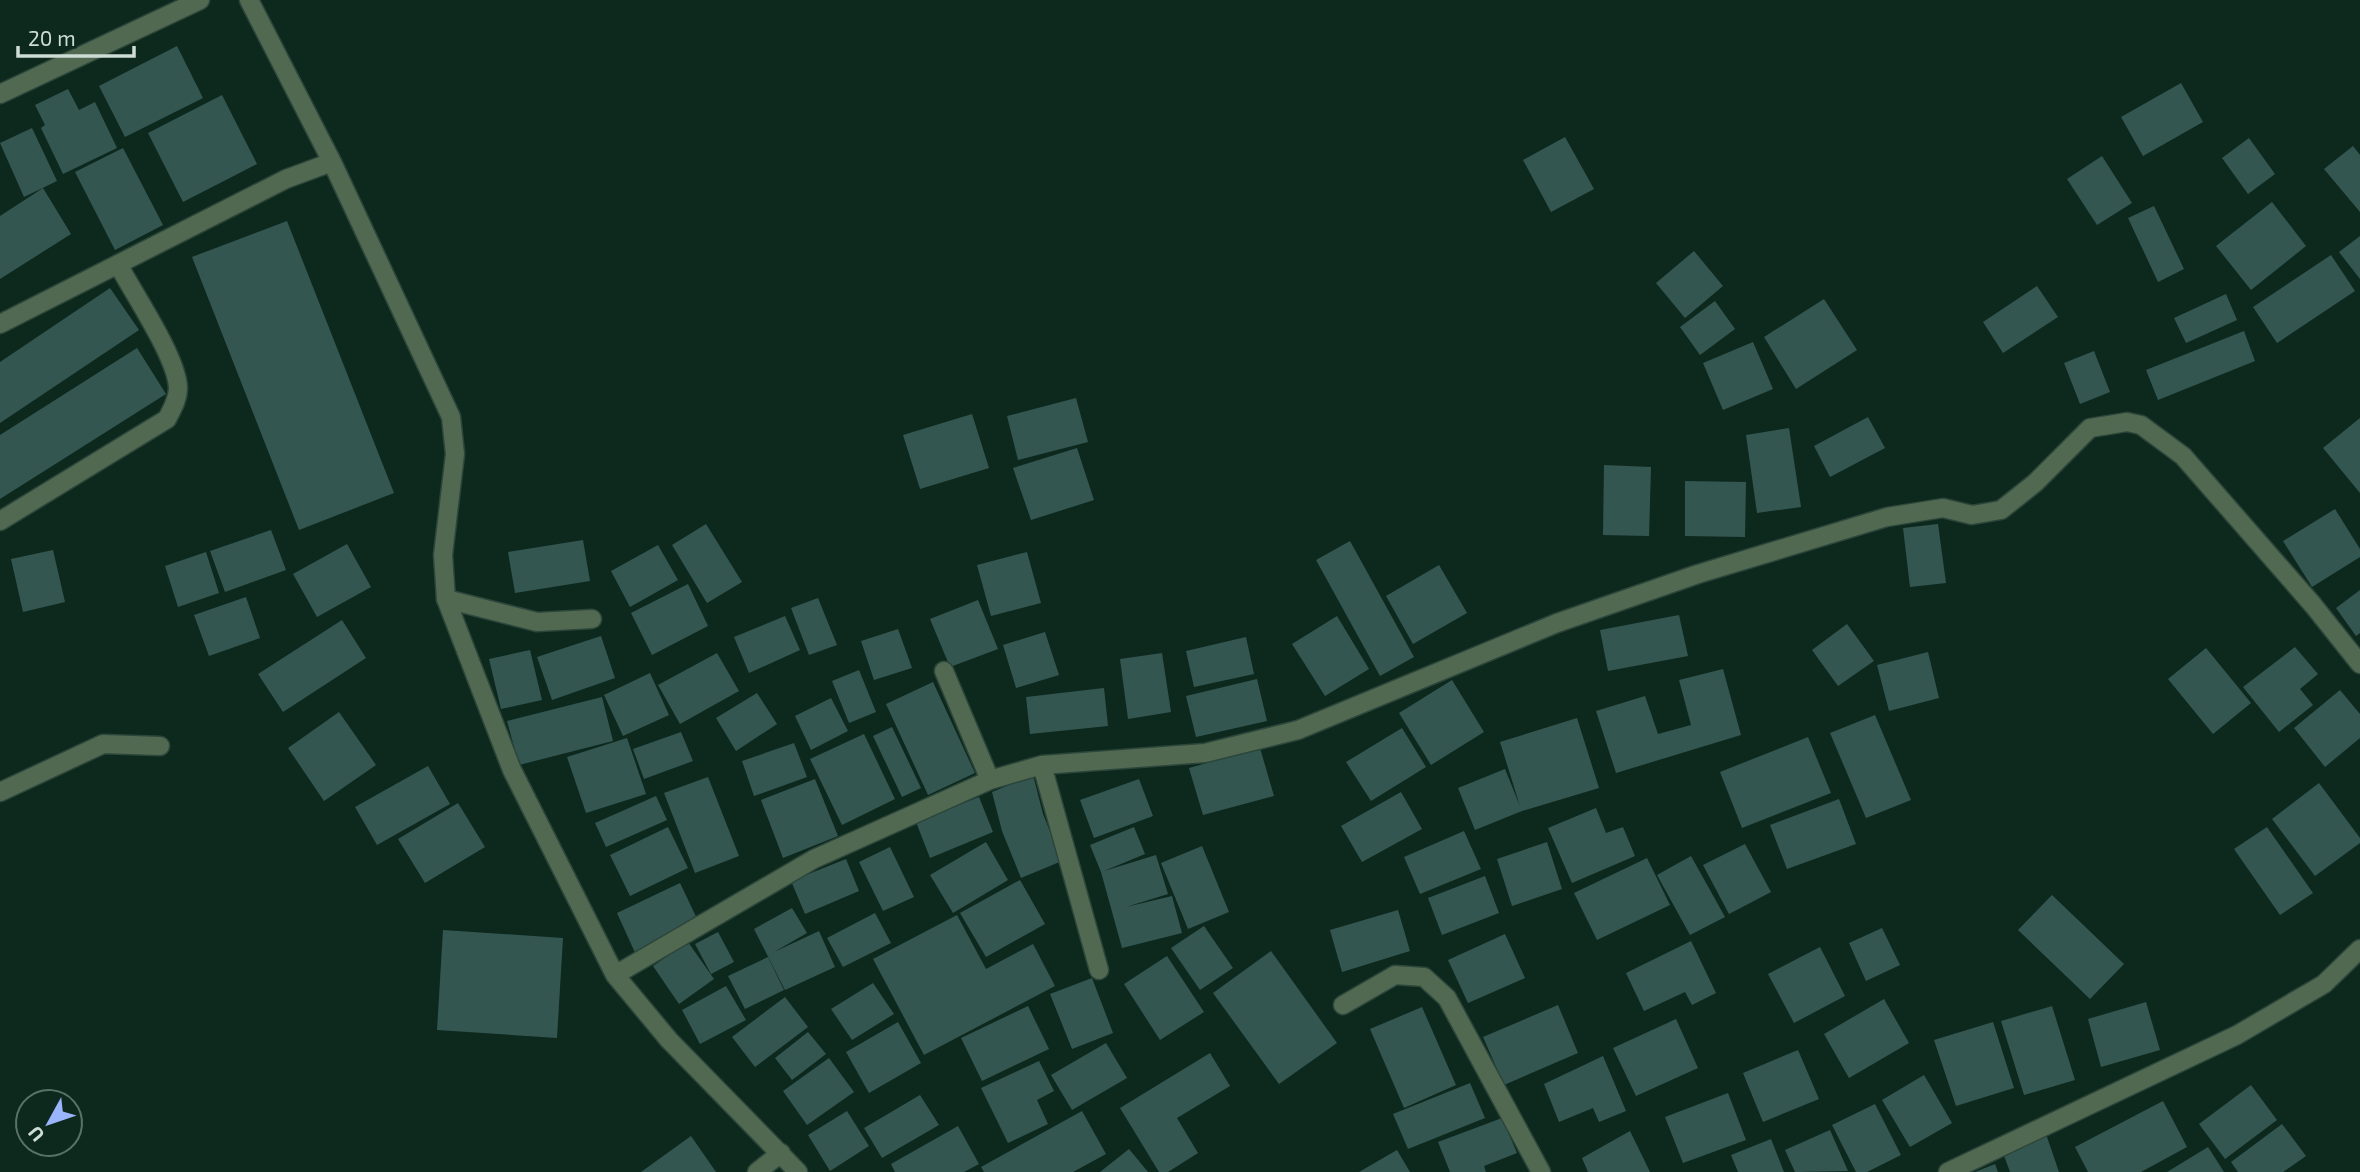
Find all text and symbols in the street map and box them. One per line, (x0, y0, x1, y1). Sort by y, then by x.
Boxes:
scale bar (18, 14, 133, 58)
text: 20 m (28, 25, 76, 50)
north arrow (14, 1088, 84, 1158)
text: U (23, 1122, 49, 1147)

